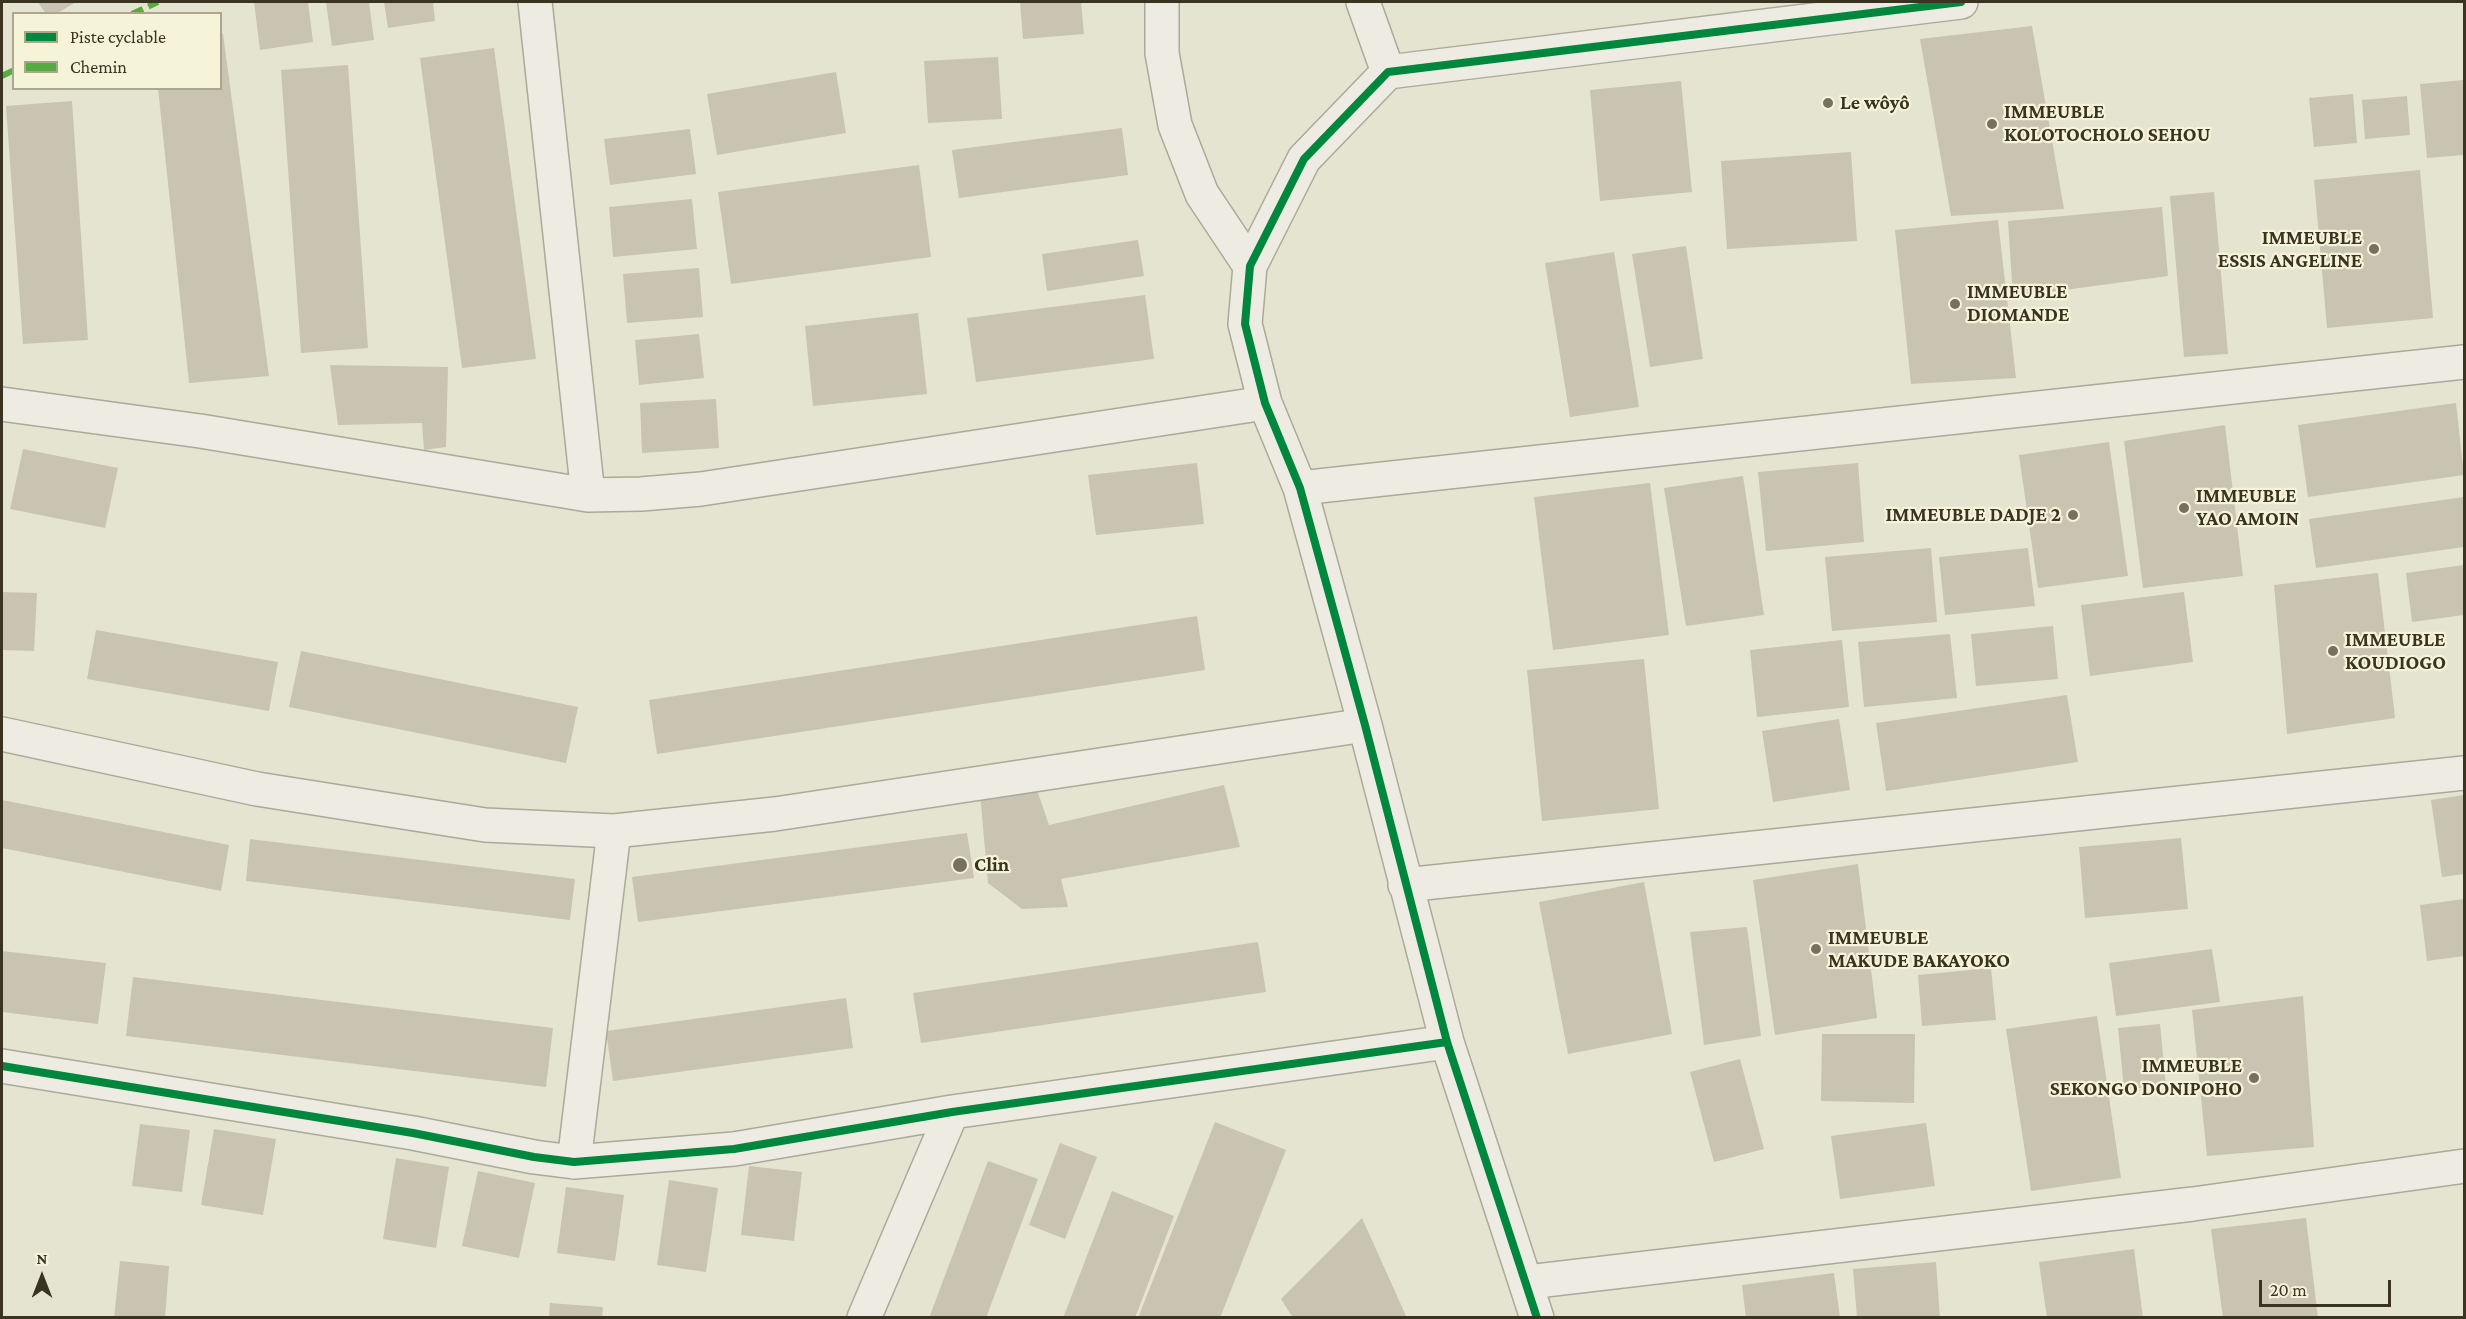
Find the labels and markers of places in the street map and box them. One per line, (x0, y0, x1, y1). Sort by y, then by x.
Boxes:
place label: Le wôyô (1840, 91, 1910, 115)
marker: Le wôyô (1821, 96, 1835, 110)
place label: IMMEUBLE KOLOTOCHOLO SEHOU (2004, 100, 2210, 147)
marker: IMMEUBLE KOLOTOCHOLO SEHOU (1985, 117, 1999, 131)
place label: IMMEUBLE ESSIS ANGELINE (2218, 226, 2362, 273)
marker: IMMEUBLE ESSIS ANGELINE (2367, 242, 2381, 256)
place label: IMMEUBLE DIOMANDE (1967, 280, 2069, 327)
marker: IMMEUBLE DIOMANDE (1948, 297, 1962, 311)
place label: IMMEUBLE YAO AMOIN (2196, 484, 2299, 531)
marker: IMMEUBLE YAO AMOIN (2177, 501, 2191, 515)
place label: IMMEUBLE DADJE 2 (1885, 503, 2061, 527)
marker: IMMEUBLE DADJE 2 (2066, 508, 2080, 522)
place label: IMMEUBLE KOUDIOGO (2345, 628, 2446, 675)
marker: IMMEUBLE KOUDIOGO (2326, 644, 2340, 658)
place label: Clin (974, 853, 1009, 877)
marker: Clin (951, 856, 969, 874)
place label: IMMEUBLE MAKUDE BAKAYOKO (1828, 926, 2010, 973)
marker: IMMEUBLE MAKUDE BAKAYOKO (1809, 942, 1823, 956)
place label: IMMEUBLE SEKONGO DONIPOHO (2050, 1054, 2242, 1101)
marker: IMMEUBLE SEKONGO DONIPOHO (2247, 1071, 2261, 1085)

